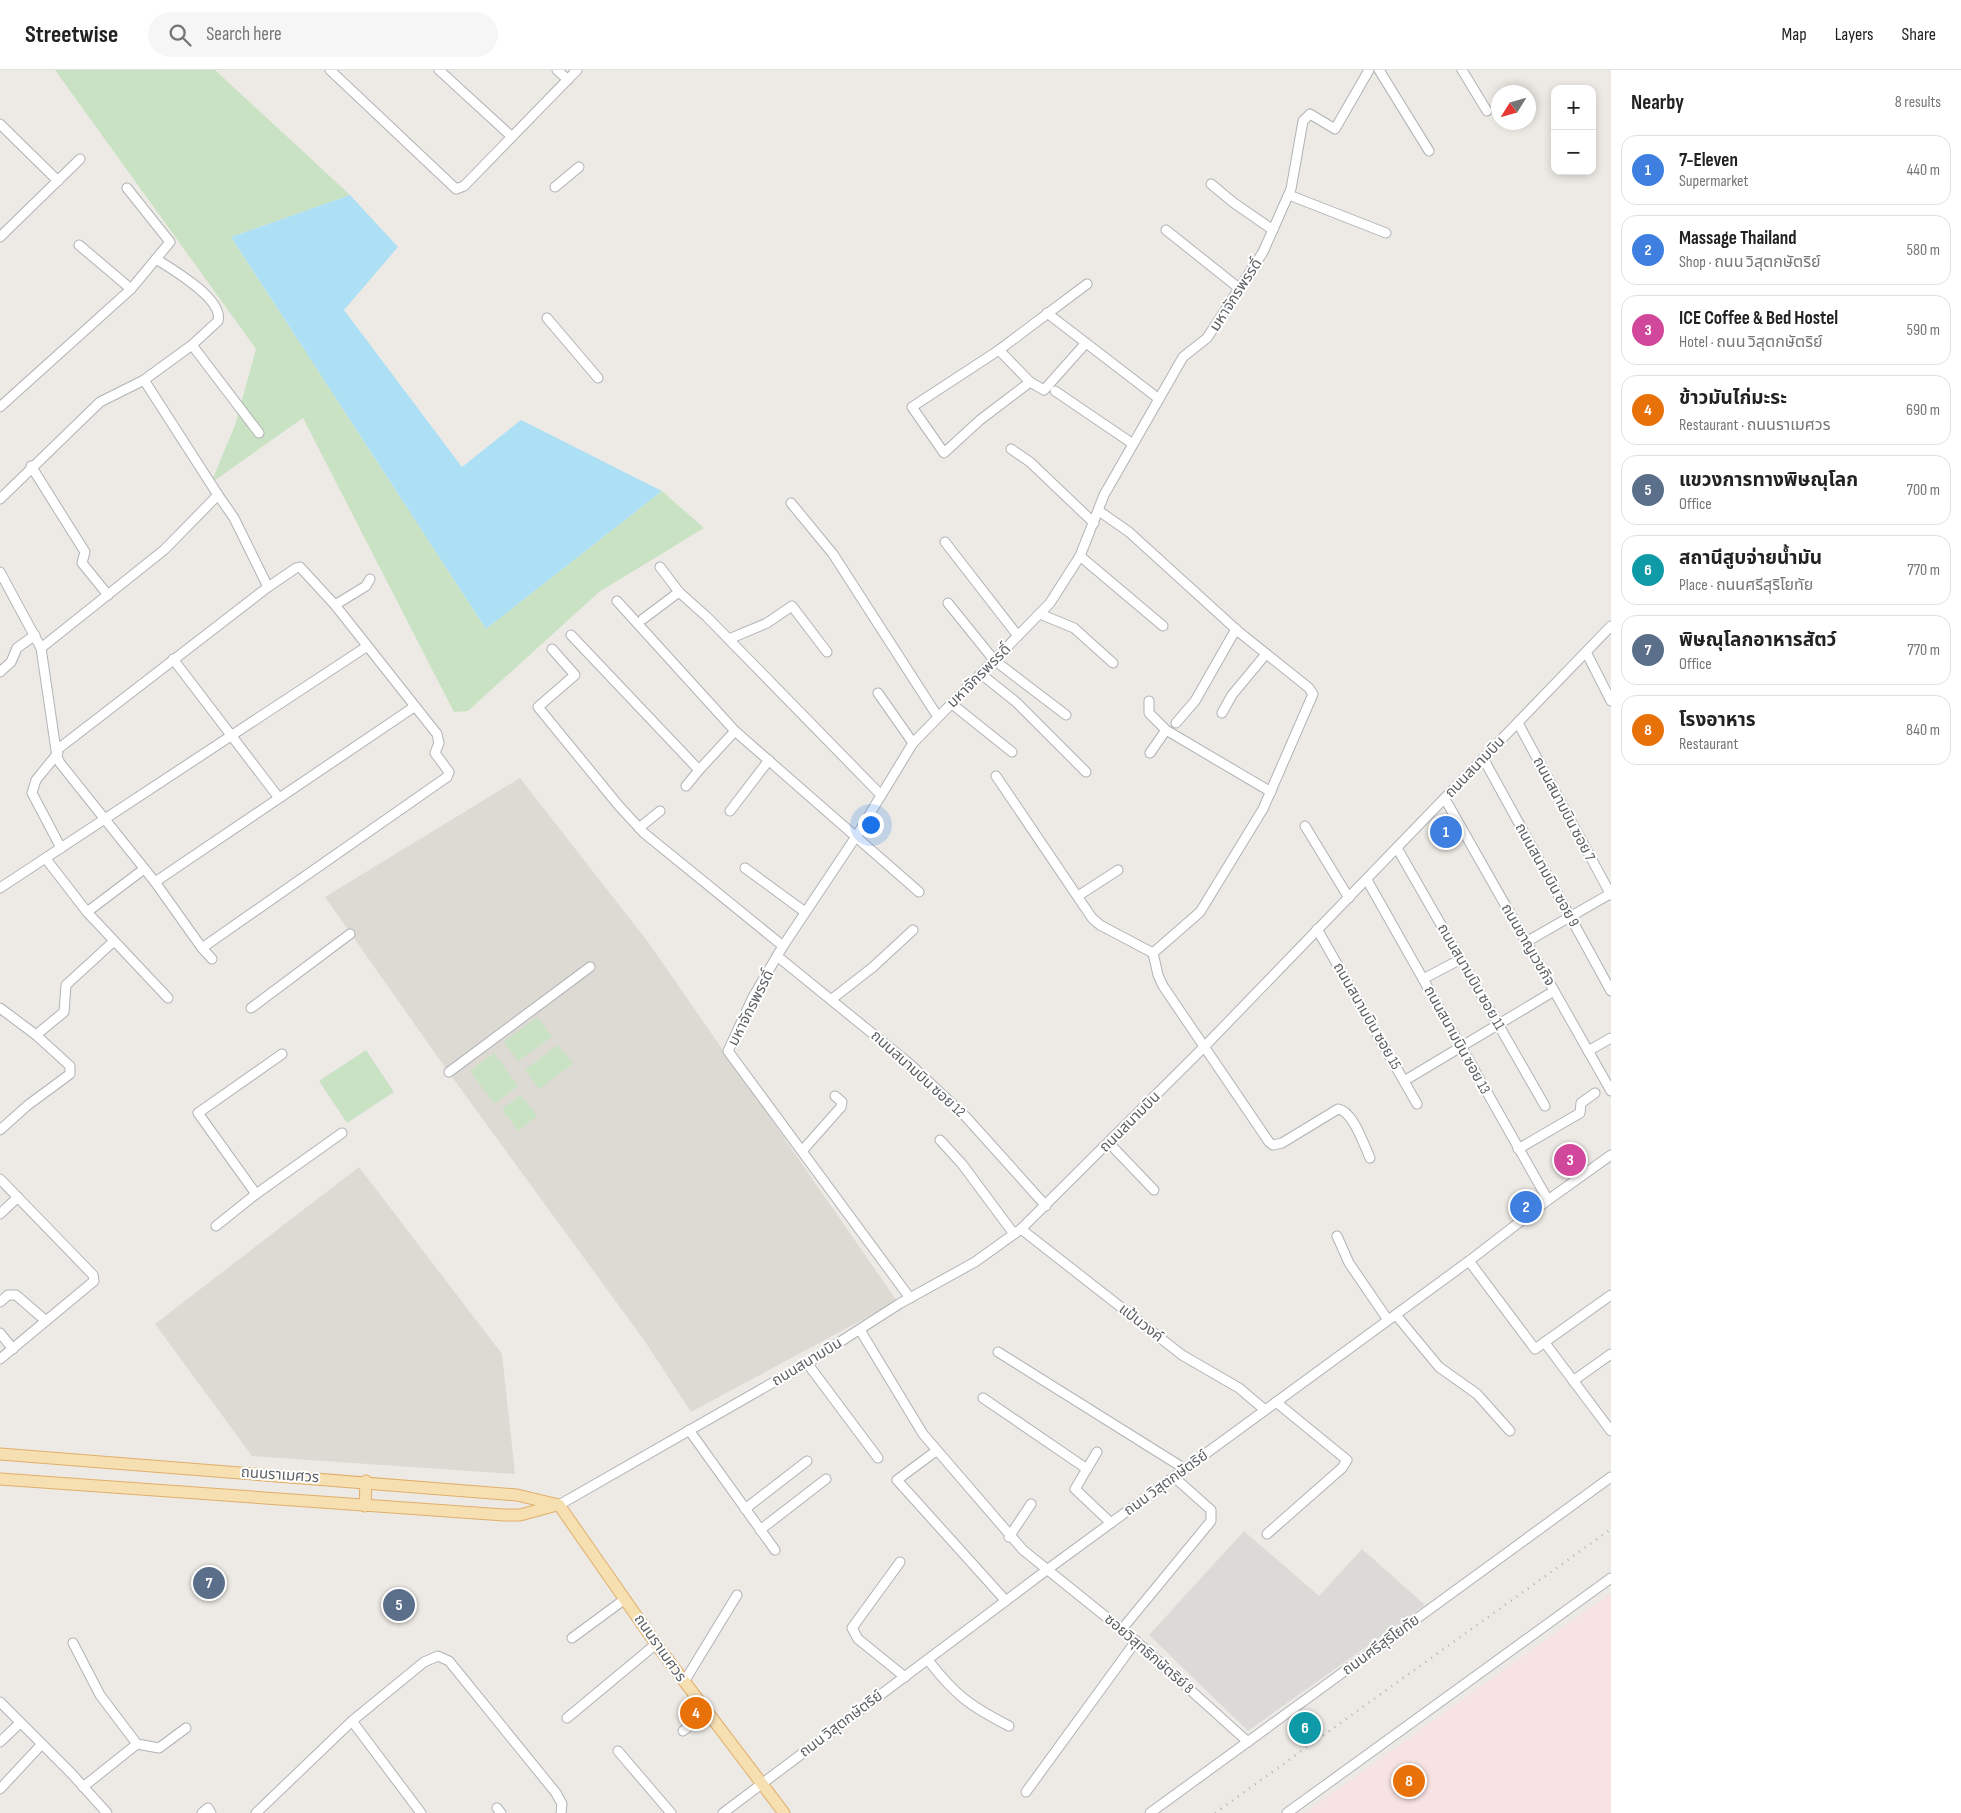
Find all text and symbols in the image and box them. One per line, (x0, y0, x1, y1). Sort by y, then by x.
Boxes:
search box (148, 12, 498, 57)
text: Streetwise (25, 20, 118, 49)
icon: search (166, 21, 194, 49)
text: Search here (206, 23, 282, 46)
text: Map (1782, 24, 1807, 45)
text: Layers (1835, 24, 1874, 45)
text: Share (1902, 24, 1936, 45)
north arrow (1491, 85, 1536, 130)
map controls (1551, 85, 1596, 175)
button: + (1551, 85, 1596, 130)
text: Nearby (1631, 90, 1684, 115)
text: 8 results (1895, 93, 1941, 112)
button: − (1551, 130, 1596, 175)
text: 7-Eleven (1679, 149, 1738, 172)
text: 1 (1645, 161, 1651, 180)
text: 440 m (1907, 161, 1940, 180)
text: Supermarket (1679, 172, 1748, 191)
text: Massage Thailand (1679, 227, 1797, 250)
text: 2 (1644, 241, 1652, 260)
text: 580 m (1907, 241, 1940, 260)
text: Shop · ถนน วิสุตกษัตริย์ (1679, 253, 1821, 272)
street label: มหาจักรพรรดิ์ (1205, 255, 1266, 335)
text: ICE Coffee & Bed Hostel (1679, 307, 1838, 330)
text: 3 (1644, 321, 1652, 340)
text: 590 m (1907, 321, 1940, 340)
text: Hotel · ถนน วิสุตกษัตริย์ (1679, 333, 1823, 352)
text: ข้าวมันไก่มะระ (1679, 387, 1787, 410)
text: 4 (1644, 401, 1652, 420)
text: 690 m (1906, 401, 1940, 420)
text: Restaurant · ถนนราเมศวร (1679, 416, 1830, 435)
text: แขวงการทางพิษณุโลก (1679, 469, 1858, 492)
text: 5 (1644, 481, 1652, 500)
text: 700 m (1907, 481, 1940, 500)
text: Office (1679, 495, 1712, 514)
text: สถานีสูบจ่ายน้ำมัน (1679, 547, 1822, 570)
text: 6 (1644, 561, 1652, 580)
text: 770 m (1907, 561, 1940, 580)
text: Place · ถนนศรีสุริโยทัย (1679, 576, 1813, 595)
text: พิษณุโลกอาหารสัตว์ (1679, 629, 1836, 652)
street label: มหาจักรพรรดิ์ (943, 640, 1015, 712)
text: 7 (1645, 641, 1651, 660)
text: 770 m (1907, 641, 1940, 660)
text: Office (1679, 655, 1712, 674)
text: โรงอาหาร (1679, 709, 1756, 732)
text: 8 (1644, 721, 1652, 740)
text: 840 m (1906, 721, 1940, 740)
street label: ถนนสนามบิน (1441, 732, 1509, 802)
text: Restaurant (1679, 735, 1738, 754)
street label: ถนนสนามบิน ซอย 7 (1529, 754, 1599, 864)
your location (858, 812, 884, 838)
pin: 1 (1430, 813, 1462, 851)
street label: ถนนสนามบิน ซอย 9 (1511, 820, 1583, 930)
street label: ถนนชาญเวชกิจ (1497, 900, 1559, 990)
street label: ถนนสนามบิน ซอย 11 (1433, 920, 1510, 1034)
street label: ถนนสนามบิน ซอย 15 (1329, 959, 1405, 1073)
street label: มหาจักรพรรดิ์ (724, 967, 778, 1049)
street label: ถนนสนามบิน ซอย 13 (1419, 983, 1495, 1097)
street label: ถนนสนามบิน ซอย 12 (867, 1026, 969, 1122)
street label: ถนนสนามบิน (1095, 1087, 1165, 1157)
pin: 3 (1554, 1141, 1586, 1179)
pin: 2 (1510, 1188, 1542, 1226)
street label: แป้นวงค์ (1115, 1300, 1167, 1346)
street label: ถนนสนามบิน (768, 1334, 846, 1390)
street label: ถนน วิสุตกษัตริย์ (1120, 1446, 1212, 1520)
street label: ถนนราเมศวร (240, 1463, 320, 1487)
pin: 7 (193, 1564, 225, 1602)
pin: 5 (383, 1586, 415, 1624)
street label: ถนนราเมศวร (630, 1610, 690, 1686)
street label: ซอยวิสุทธิกษัตริย์ 8 (1100, 1610, 1198, 1698)
street label: ถนนศรีสุริโยทัย (1339, 1611, 1423, 1679)
street label: ถนน วิสุตกษัตริย์ (795, 1686, 887, 1762)
pin: 4 (680, 1694, 712, 1732)
pin: 6 (1289, 1709, 1321, 1747)
pin: 8 (1393, 1762, 1425, 1800)

